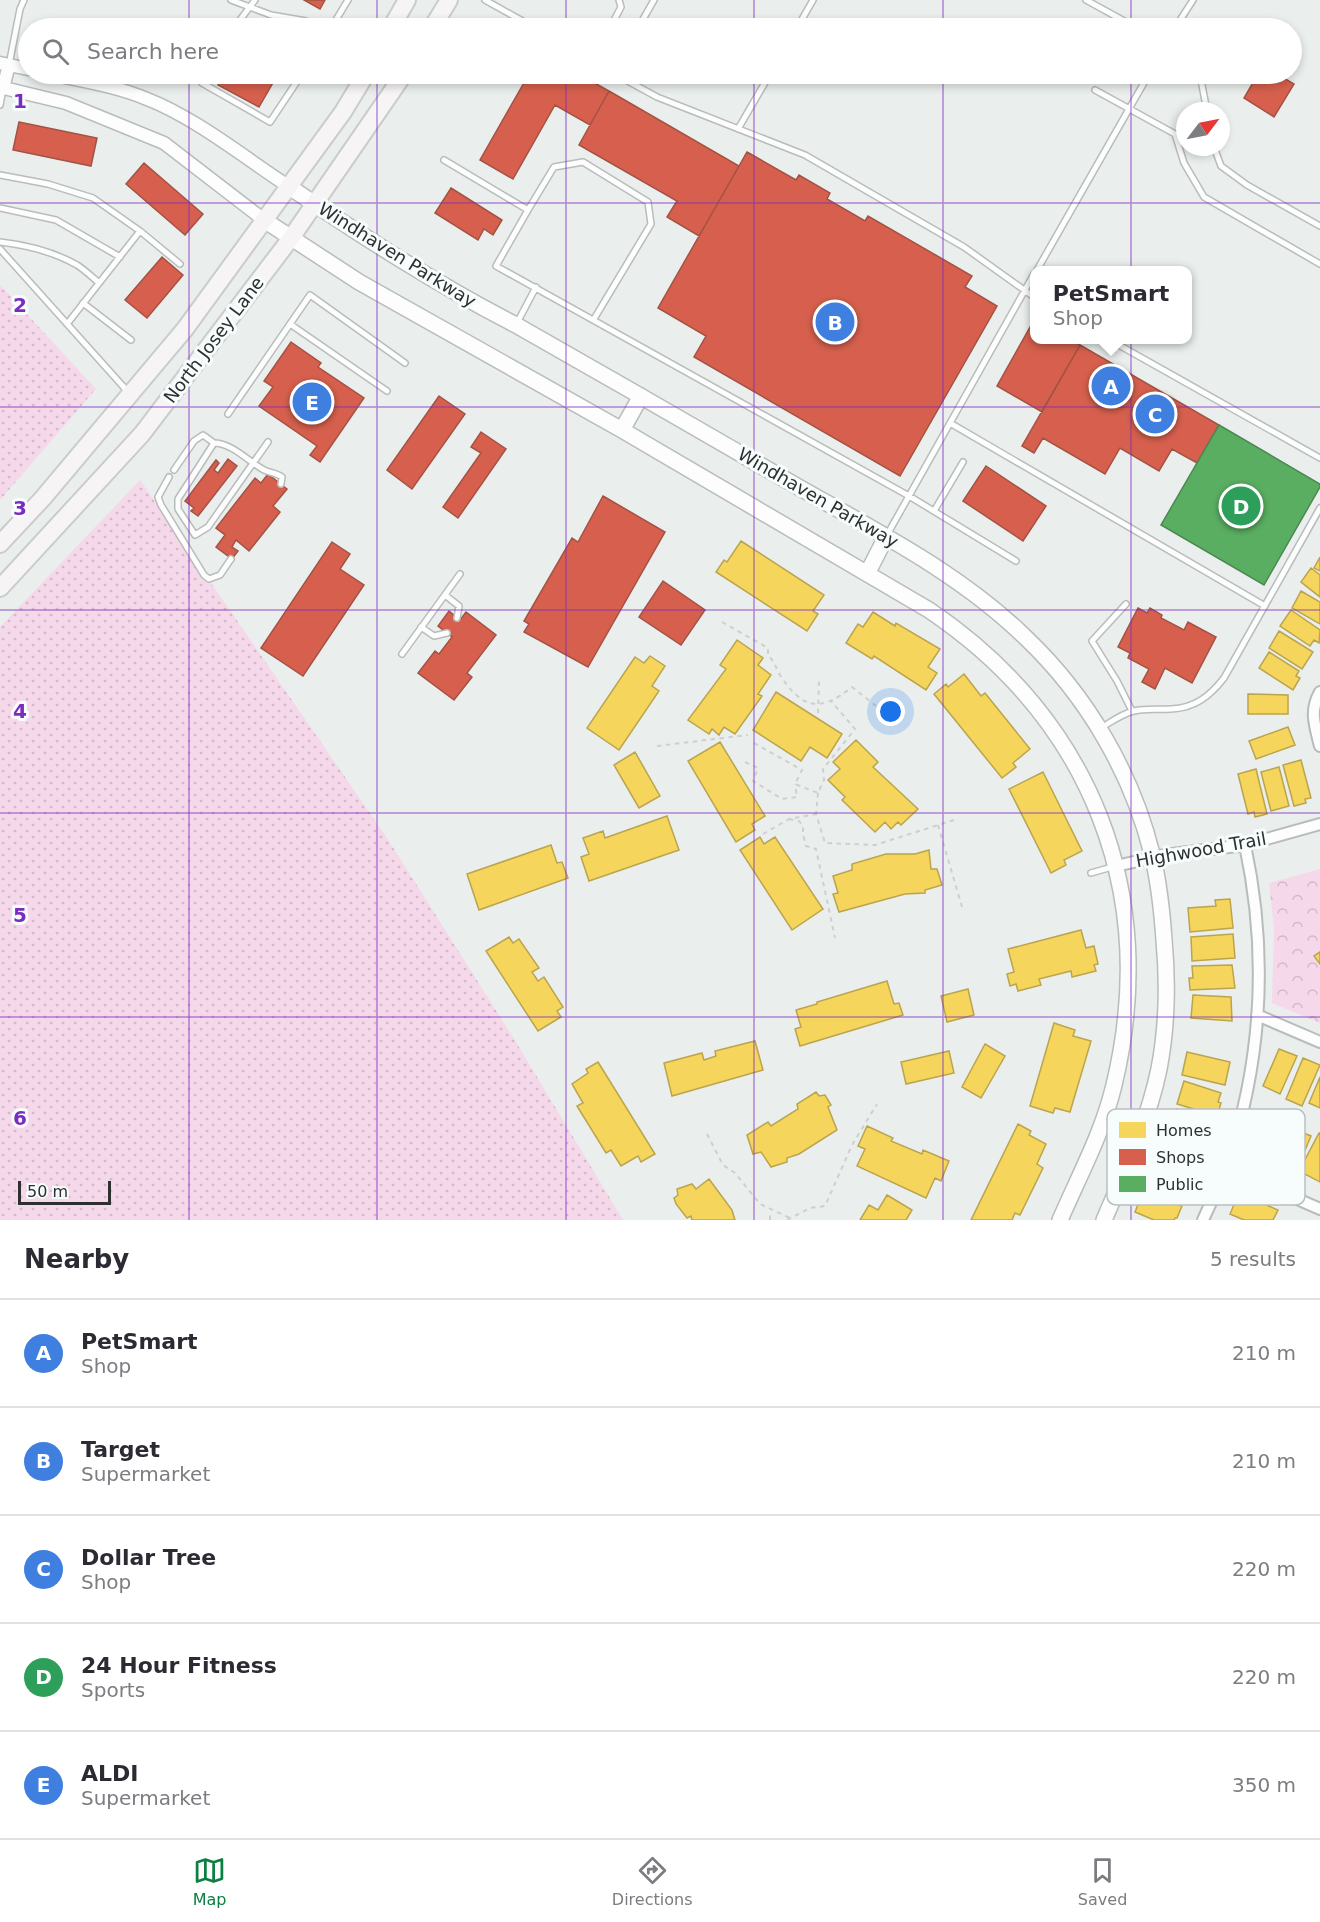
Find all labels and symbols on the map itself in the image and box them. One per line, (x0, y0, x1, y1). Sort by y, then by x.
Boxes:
text: 1 (13, 89, 27, 113)
north arrow (1176, 102, 1230, 156)
street label: Windhaven Parkway (315, 197, 480, 312)
street label: North Josey Lane (159, 272, 268, 407)
text: 2 (13, 293, 27, 317)
pin: B (816, 300, 854, 344)
pin: A (1092, 364, 1130, 408)
pin: E (292, 380, 332, 424)
pin: C (1136, 392, 1174, 436)
street label: Windhaven Parkway (734, 443, 903, 552)
pin: D (1222, 484, 1260, 528)
text: 3 (13, 496, 27, 520)
your location (876, 697, 905, 726)
text: 4 (13, 699, 27, 723)
street label: Highwood Trail (1134, 828, 1268, 871)
text: 5 (13, 903, 27, 927)
text: 6 (13, 1106, 27, 1130)
legend (1107, 1109, 1305, 1205)
text: Homes (1156, 1121, 1212, 1140)
text: Shops (1156, 1148, 1205, 1167)
text: Public (1156, 1175, 1203, 1194)
scale bar (18, 1178, 111, 1206)

